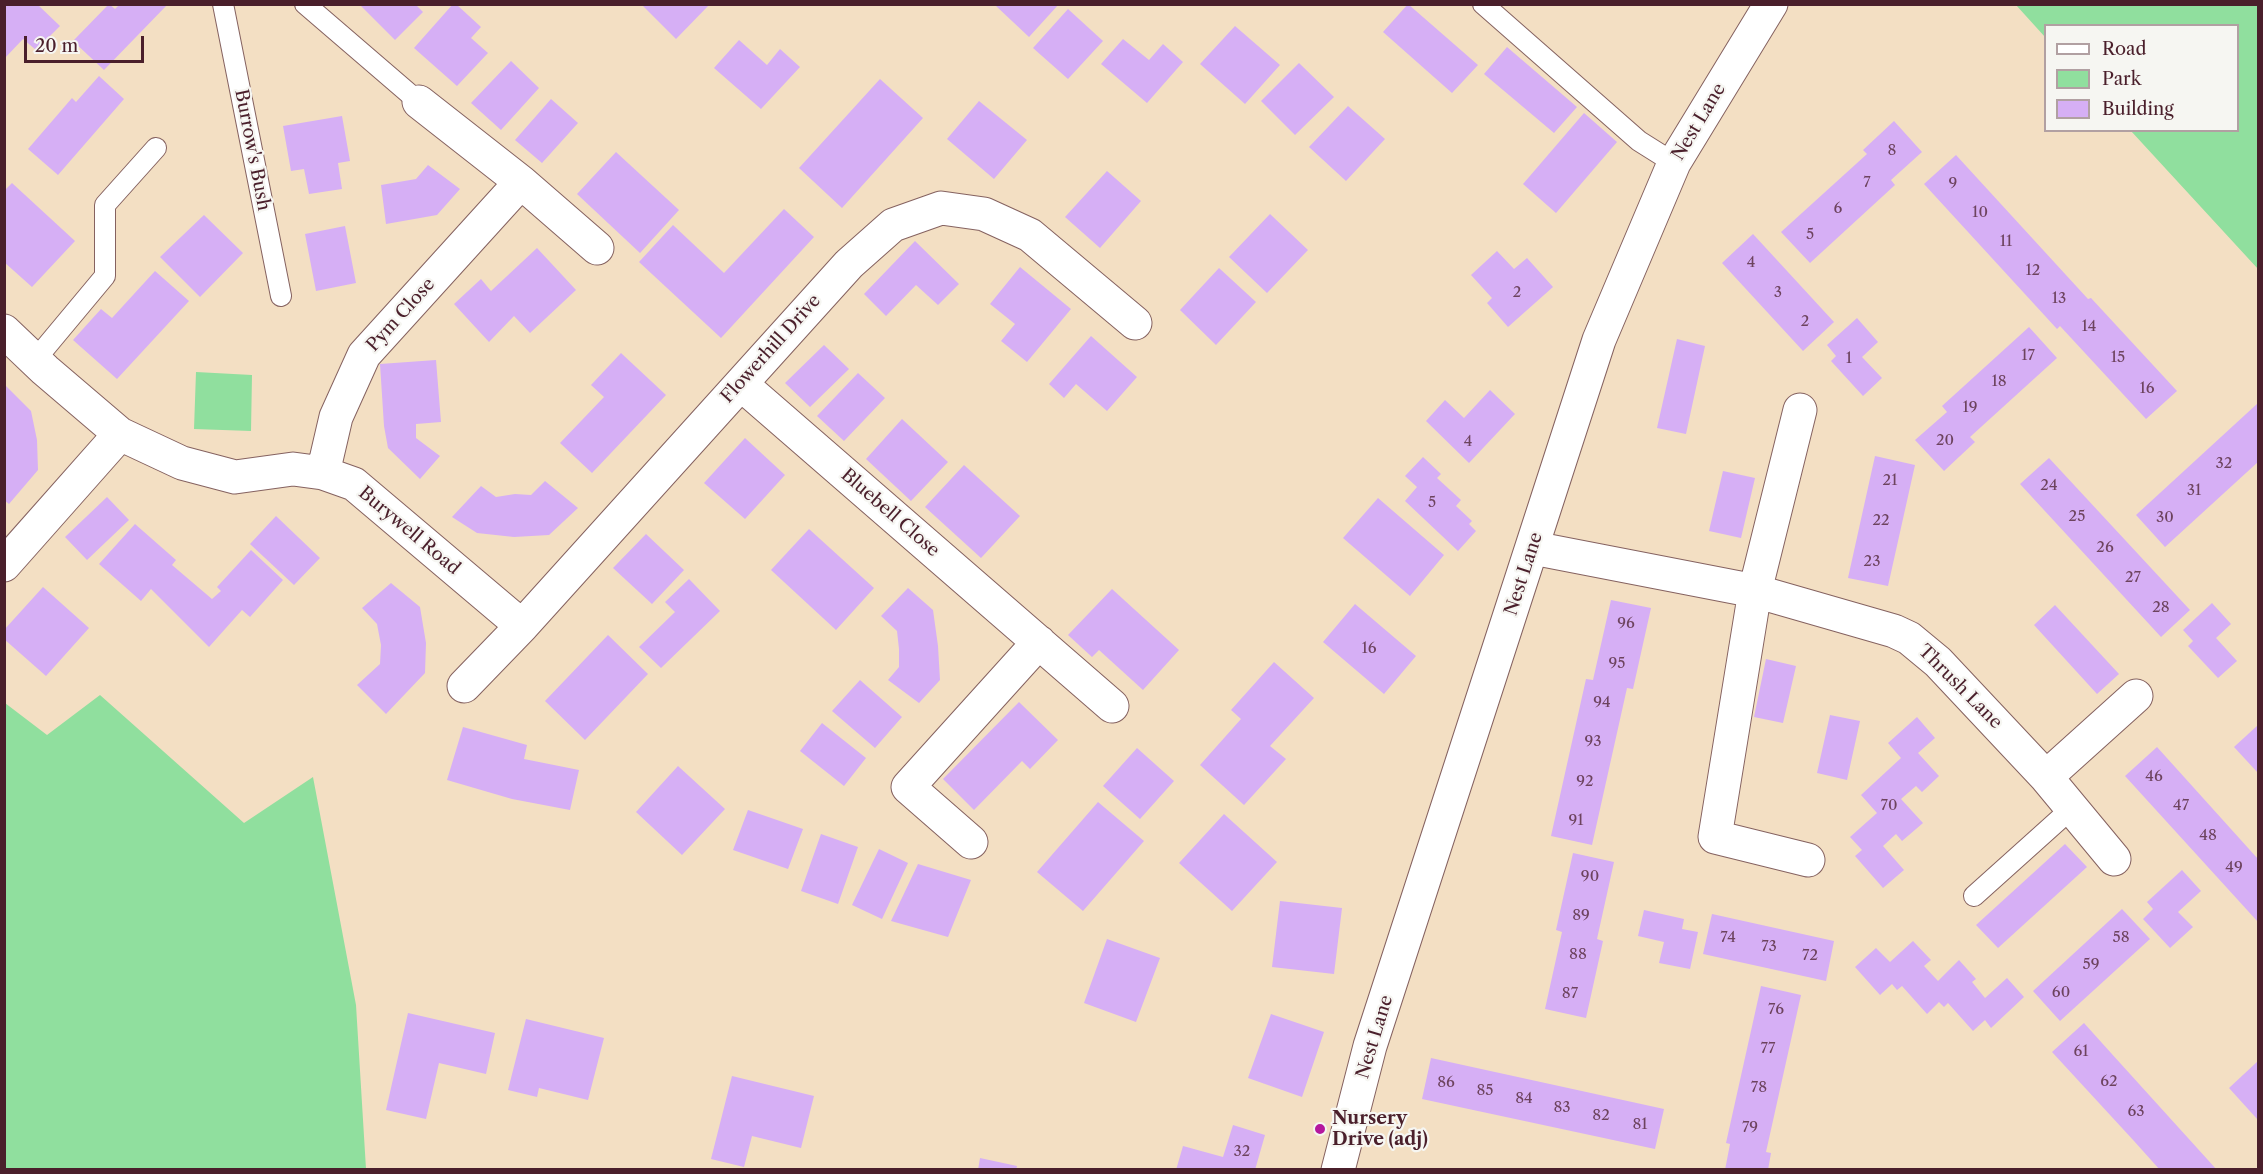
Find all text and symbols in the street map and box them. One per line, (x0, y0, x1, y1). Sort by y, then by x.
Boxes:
scale bar (27, 24, 147, 62)
legend (2044, 24, 2239, 132)
text: 20 m (35, 35, 78, 57)
text: Road (2102, 38, 2147, 60)
text: Park (2102, 68, 2141, 90)
street label: Nest Lane (1668, 80, 1730, 164)
street label: Burrow's Bush (230, 87, 274, 213)
text: Building (2102, 98, 2174, 120)
house number: 8 (1888, 142, 1896, 160)
house number: 7 (1863, 174, 1871, 192)
house number: 9 (1949, 175, 1957, 193)
house number: 6 (1834, 200, 1842, 218)
house number: 10 (1972, 204, 1988, 222)
house number: 5 (1806, 226, 1814, 244)
house number: 11 (2000, 233, 2012, 251)
house number: 4 (1747, 254, 1755, 272)
house number: 12 (2026, 262, 2040, 280)
street label: Pym Close (362, 274, 440, 356)
house number: 2 (1513, 284, 1521, 302)
house number: 3 (1774, 284, 1782, 302)
street label: Flowerhill Drive (717, 290, 825, 408)
house number: 13 (2052, 290, 2066, 308)
house number: 2 (1801, 313, 1809, 331)
house number: 14 (2082, 318, 2096, 336)
house number: 17 (2021, 347, 2035, 365)
house number: 15 (2111, 349, 2125, 367)
house number: 1 (1846, 350, 1852, 368)
house number: 18 (1991, 373, 2007, 391)
house number: 16 (2139, 380, 2155, 398)
house number: 19 (1962, 399, 1978, 417)
house number: 20 (1936, 432, 1954, 450)
house number: 4 (1464, 433, 1472, 451)
house number: 32 (2216, 455, 2232, 473)
street label: Bluebell Close (836, 464, 944, 562)
house number: 21 (1883, 472, 1897, 490)
house number: 24 (2040, 477, 2058, 495)
street label: Burywell Road (354, 482, 464, 580)
house number: 31 (2187, 482, 2201, 500)
house number: 5 (1428, 494, 1436, 512)
house number: 25 (2069, 508, 2085, 526)
house number: 30 (2156, 509, 2174, 527)
house number: 22 (1872, 512, 1890, 530)
street label: Nest Lane (1500, 530, 1548, 618)
house number: 26 (2096, 539, 2114, 557)
house number: 23 (1864, 553, 1880, 571)
house number: 27 (2125, 569, 2141, 587)
house number: 28 (2152, 599, 2170, 617)
house number: 96 (1617, 615, 1635, 633)
house number: 16 (1361, 640, 1377, 658)
street label: Thrush Lane (1913, 640, 2007, 734)
house number: 95 (1609, 655, 1625, 673)
house number: 94 (1593, 694, 1611, 712)
house number: 93 (1584, 733, 1602, 751)
house number: 46 (2145, 768, 2163, 786)
house number: 92 (1576, 773, 1594, 791)
house number: 70 (1881, 797, 1897, 815)
house number: 47 (2173, 797, 2189, 815)
house number: 91 (1568, 812, 1584, 830)
house number: 48 (2199, 827, 2217, 845)
house number: 49 (2225, 859, 2243, 877)
house number: 90 (1581, 868, 1599, 886)
house number: 89 (1572, 907, 1590, 925)
house number: 74 (1720, 929, 1736, 947)
house number: 58 (2112, 929, 2130, 947)
house number: 73 (1761, 938, 1777, 956)
house number: 88 (1569, 946, 1587, 964)
house number: 72 (1802, 947, 1818, 965)
house number: 59 (2083, 956, 2099, 974)
house number: 60 (2052, 984, 2070, 1002)
house number: 87 (1562, 985, 1578, 1003)
street label: Nest Lane (1352, 993, 1398, 1081)
house number: 76 (1768, 1001, 1784, 1019)
house number: 77 (1761, 1040, 1775, 1058)
house number: 61 (2073, 1043, 2089, 1061)
house number: 62 (2100, 1073, 2118, 1091)
house number: 86 (1437, 1074, 1455, 1092)
house number: 78 (1751, 1079, 1767, 1097)
house number: 85 (1476, 1082, 1494, 1100)
house number: 84 (1515, 1090, 1533, 1108)
house number: 83 (1553, 1099, 1571, 1117)
house number: 63 (2127, 1103, 2145, 1121)
house number: 82 (1592, 1107, 1610, 1125)
place label: Nursery Drive (adj) (1332, 1108, 1428, 1150)
house number: 81 (1632, 1116, 1648, 1134)
house number: 79 (1742, 1119, 1758, 1137)
marker: Nursery Drive (adj) (1313, 1122, 1327, 1136)
house number: 32 (1234, 1143, 1250, 1161)

